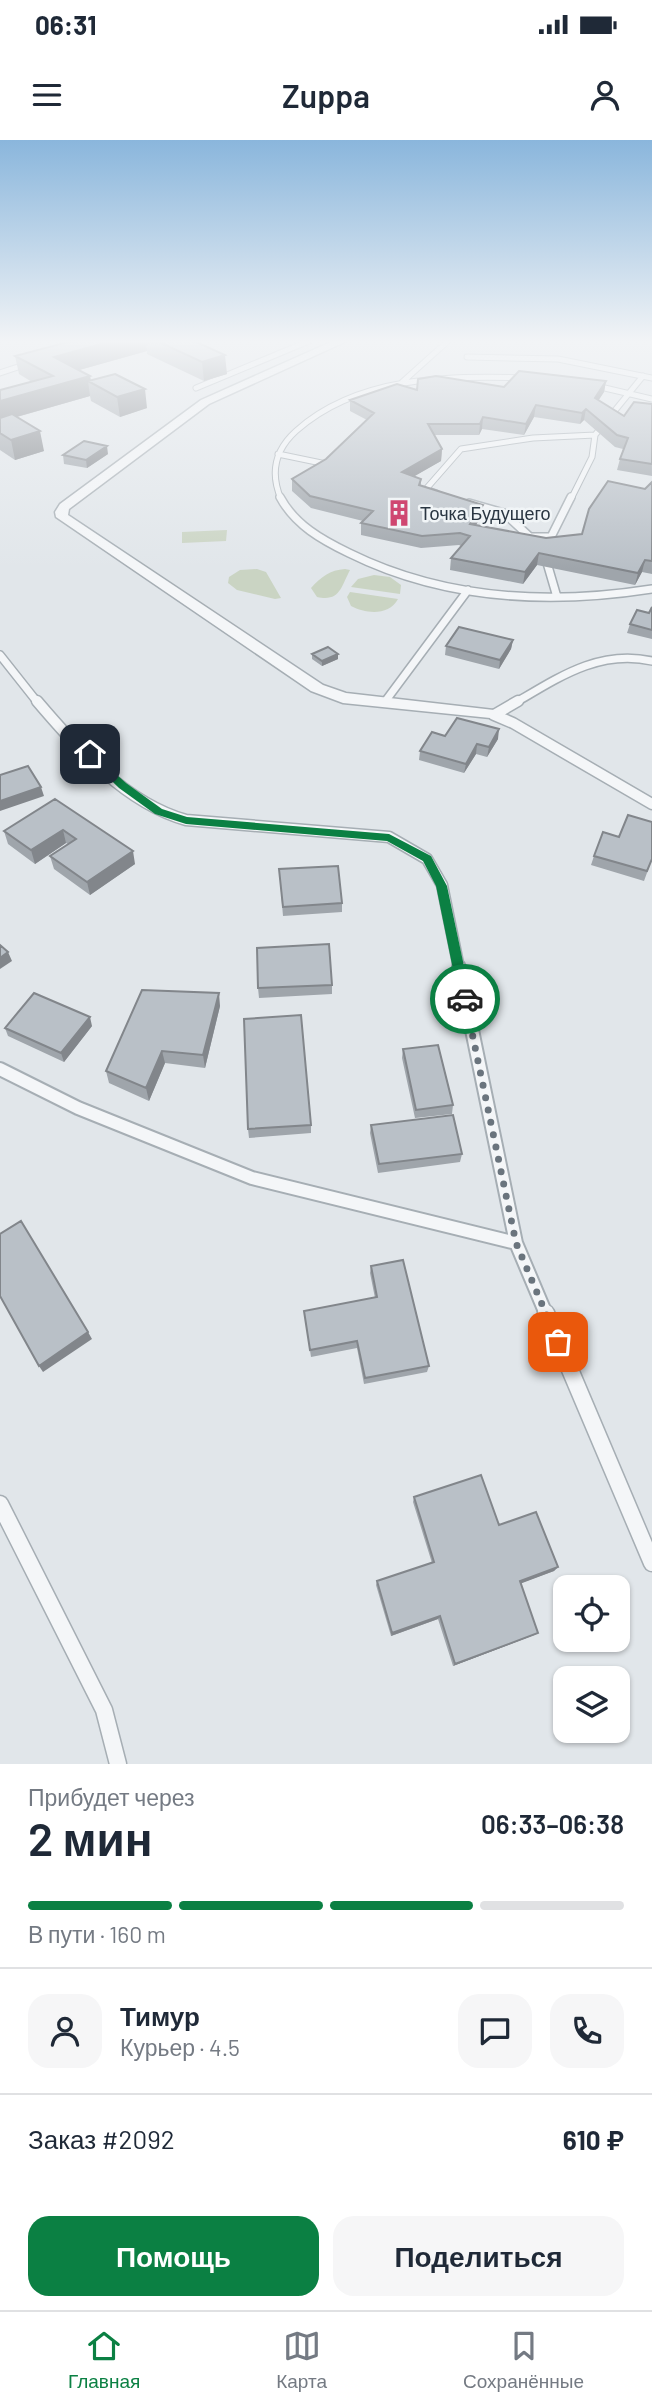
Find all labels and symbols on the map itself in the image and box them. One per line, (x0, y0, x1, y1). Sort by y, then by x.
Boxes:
building icon: Точка Будущего (384, 498, 414, 528)
place label: Точка Будущего (420, 502, 551, 524)
pin (60, 724, 120, 784)
courier (430, 964, 500, 1034)
pin (528, 1312, 588, 1372)

